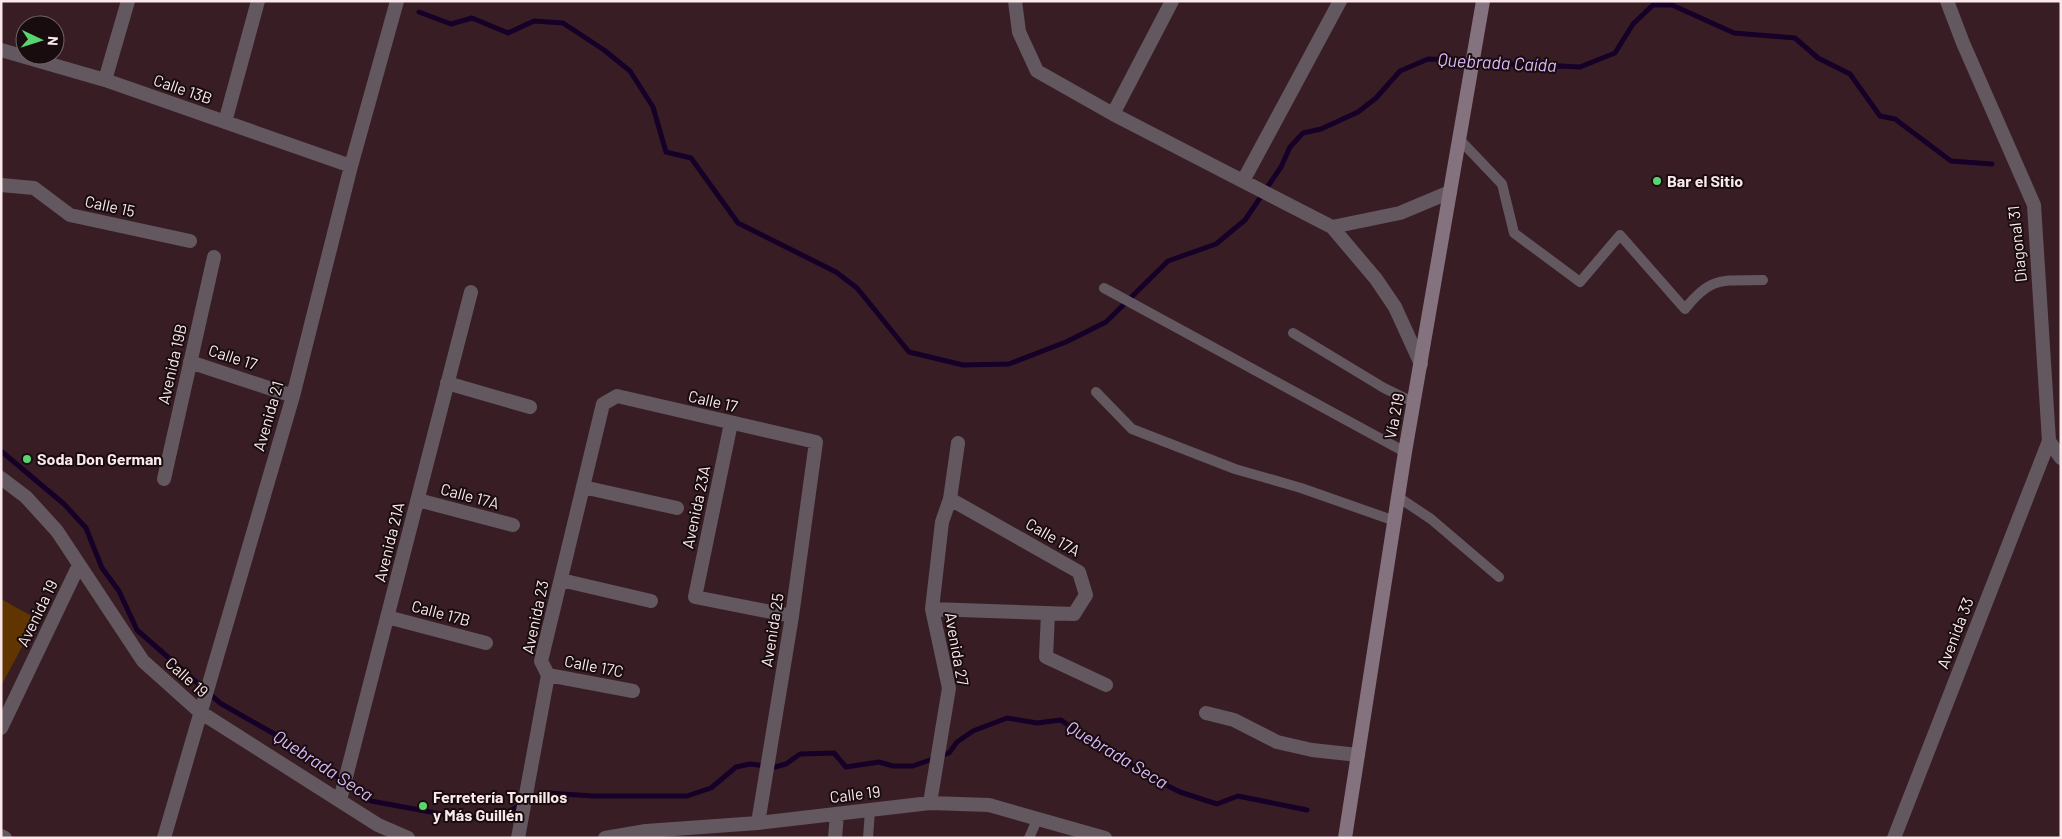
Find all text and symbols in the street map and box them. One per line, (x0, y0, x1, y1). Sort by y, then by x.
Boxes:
north arrow (15, 15, 65, 65)
text: N (45, 36, 62, 46)
water label: Quebrada Caída (1437, 48, 1557, 76)
street label: Calle 13B (151, 70, 215, 107)
place label: Bar el Sitio (1667, 171, 1743, 190)
marker: Bar el Sitio (1651, 175, 1663, 187)
street label: Calle 15 (83, 191, 137, 220)
street label: Diagonal 31 (2003, 205, 2030, 283)
street label: Avenida 19B (153, 322, 190, 406)
street label: Calle 17 (206, 340, 260, 373)
street label: Avenida 21 (248, 379, 287, 453)
street label: Calle 17 (687, 386, 740, 415)
street label: Vía 219 (1380, 391, 1407, 441)
place label: Soda Don German (37, 449, 162, 468)
marker: Soda Don German (21, 453, 33, 465)
street label: Avenida 23A (677, 463, 714, 550)
street label: Calle 17A (439, 479, 502, 512)
street label: Avenida 21A (369, 500, 408, 584)
street label: Calle 17A (1023, 513, 1084, 560)
street label: Avenida 19 (12, 576, 61, 649)
street label: Avenida 23 (517, 578, 552, 655)
street label: Avenida 25 (756, 592, 787, 668)
street label: Avenida 33 (1932, 595, 1977, 671)
street label: Calle 17B (410, 596, 473, 629)
street label: Avenida 27 (942, 611, 973, 687)
street label: Calle 17C (563, 650, 625, 681)
street label: Calle 19 (162, 653, 213, 701)
water label: Quebrada Seca (1063, 715, 1172, 793)
water label: Quebrada Seca (270, 725, 378, 806)
street label: Calle 19 (829, 781, 881, 806)
place label: Ferretería Tornillos y Más Guillén (433, 787, 567, 824)
marker: Ferretería Tornillos y Más Guillén (417, 800, 429, 812)

